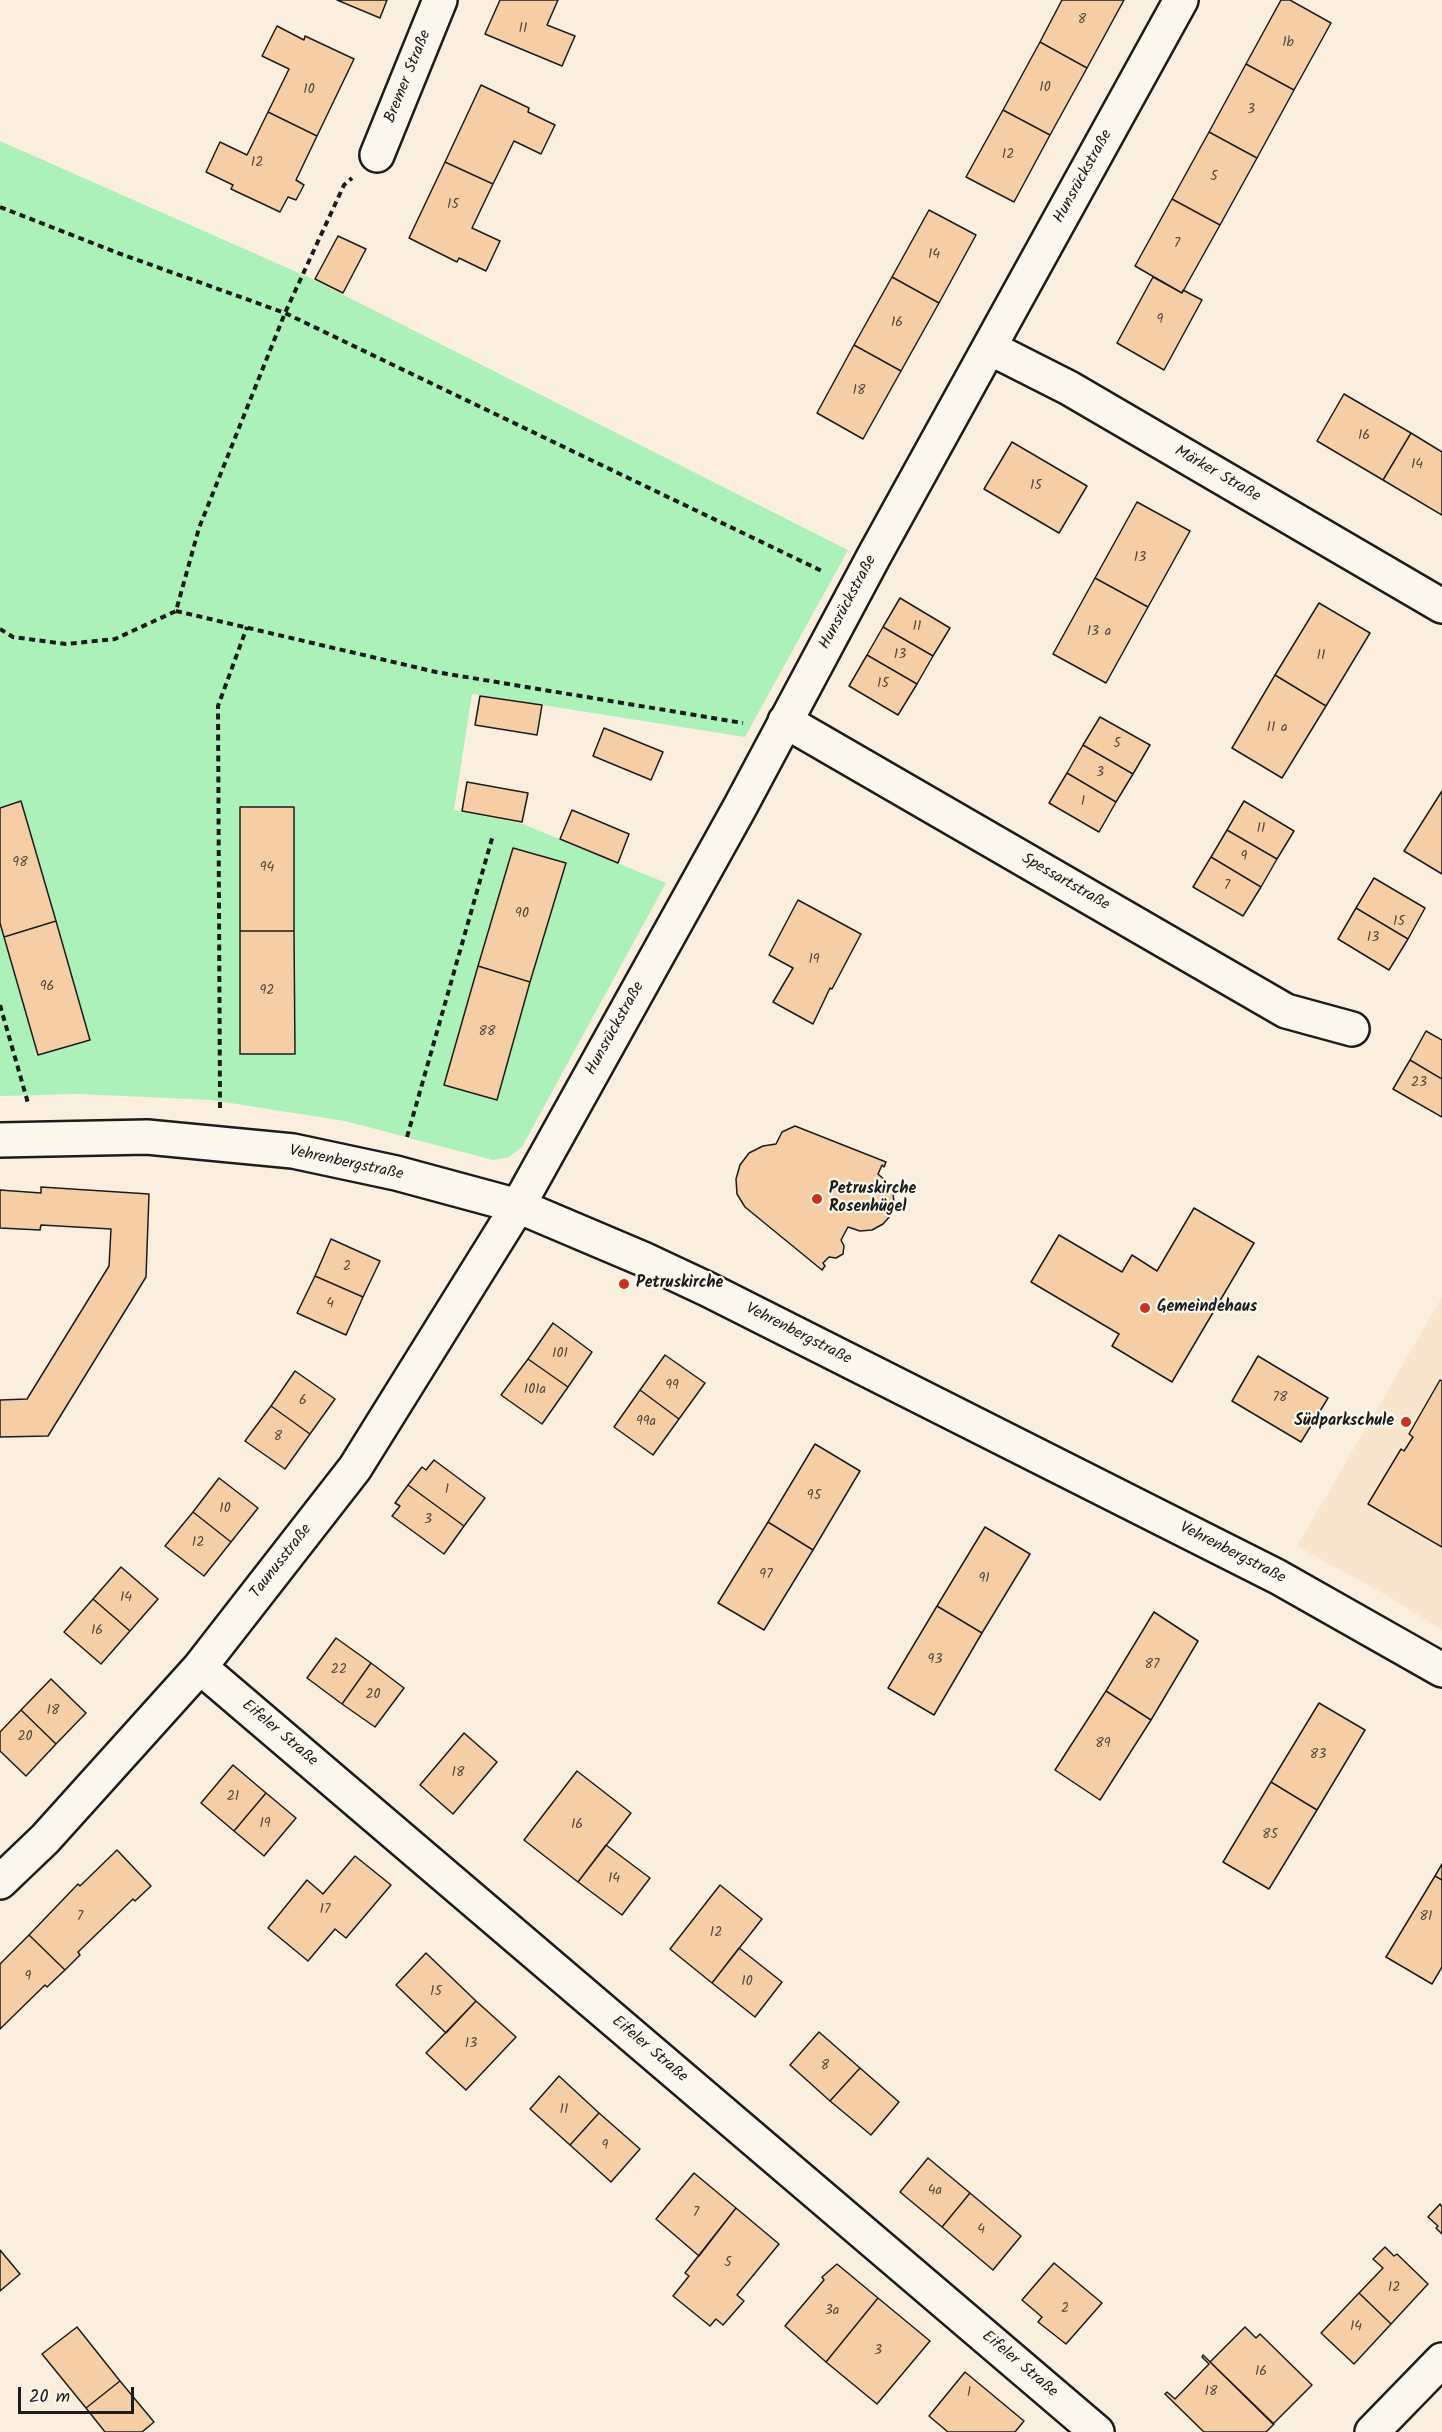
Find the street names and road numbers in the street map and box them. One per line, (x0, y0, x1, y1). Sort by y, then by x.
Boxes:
street label: Bremer Straße (382, 28, 436, 126)
street label: Hunsrückstraße (1050, 127, 1118, 227)
street label: Märker Straße (1171, 443, 1263, 507)
street label: Hunsrückstraße (816, 553, 882, 653)
street label: Spessartstraße (1018, 850, 1112, 916)
street label: Hunsrückstraße (582, 979, 650, 1079)
street label: Vehrenbergstraße (287, 1143, 405, 1185)
street label: Vehrenbergstraße (742, 1300, 854, 1370)
street label: Vehrenbergstraße (1176, 1519, 1288, 1589)
street label: Taunusstraße (247, 1521, 317, 1603)
street label: Eifeler Straße (237, 1697, 321, 1771)
street label: Eifeler Straße (607, 2013, 691, 2087)
street label: Eifeler Straße (977, 2328, 1061, 2402)

